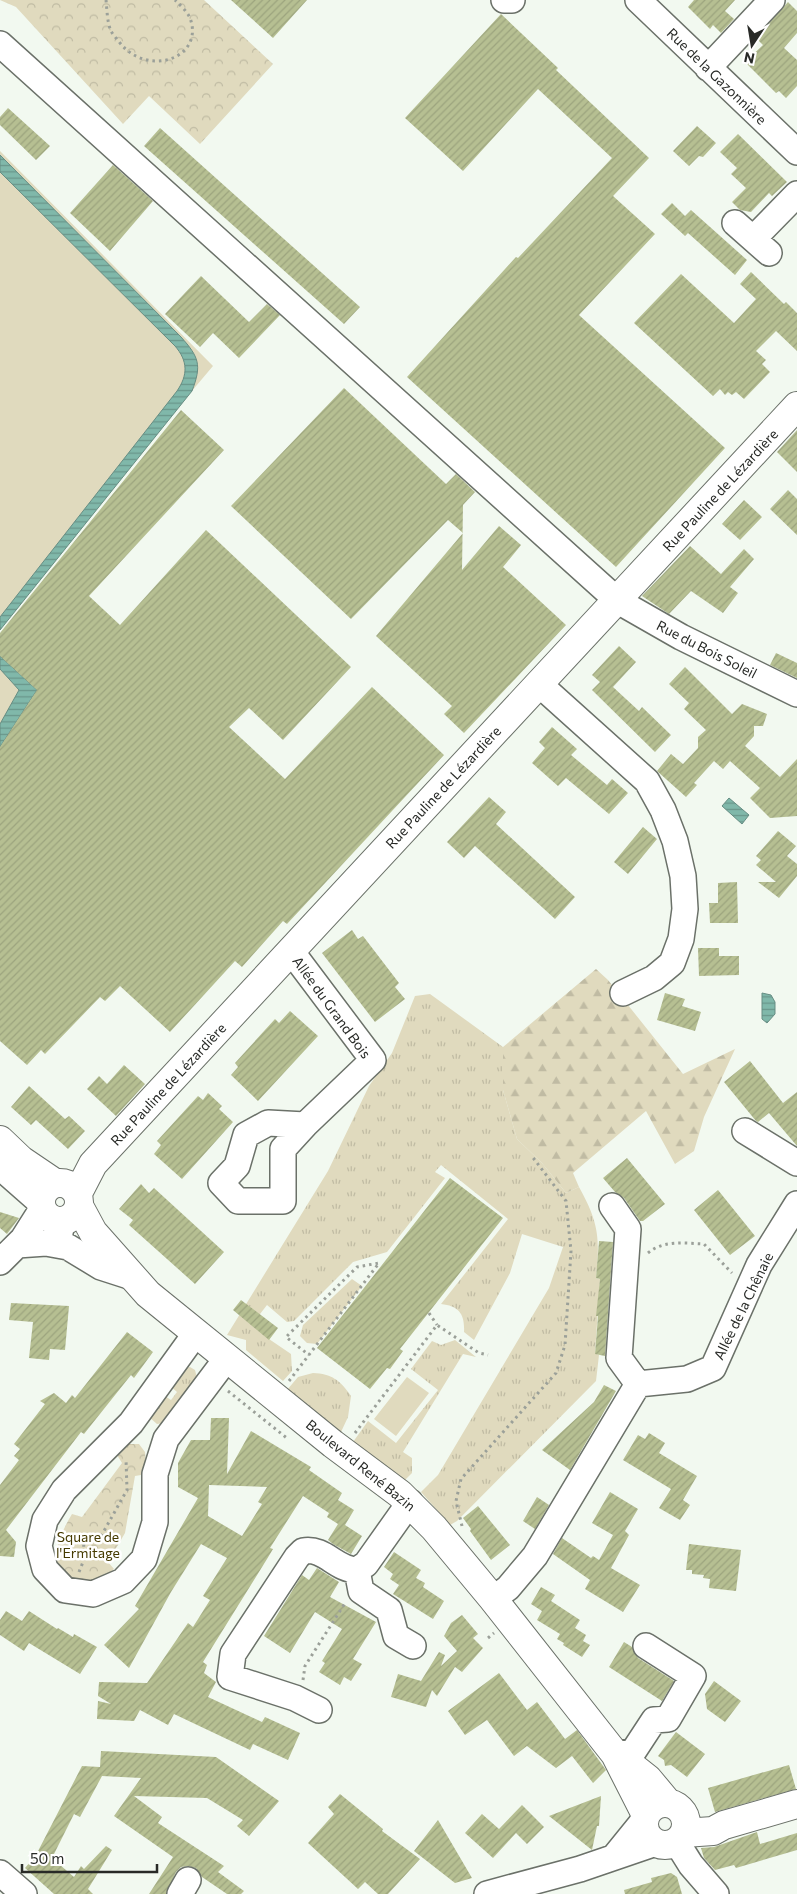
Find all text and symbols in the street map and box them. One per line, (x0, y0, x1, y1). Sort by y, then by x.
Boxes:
north arrow (727, 20, 777, 70)
street label: Rue de la Gazonnière (664, 24, 770, 128)
text: N (742, 49, 756, 68)
street label: Rue Pauline de Lézardière (659, 425, 781, 555)
street label: Rue du Bois Soleil (654, 616, 760, 682)
street label: Rue Pauline de Lézardière (382, 722, 504, 852)
street label: Allée du Grand Bois (289, 953, 375, 1061)
street label: Rue Pauline de Lézardière (107, 1019, 229, 1149)
street label: Allée de la Chênaie (710, 1250, 776, 1362)
street label: Boulevard René Bazin (303, 1416, 419, 1514)
park label: Square de l'Ermitage (56, 1528, 120, 1561)
scale bar (22, 1842, 158, 1874)
text: 50 m (30, 1849, 64, 1867)

